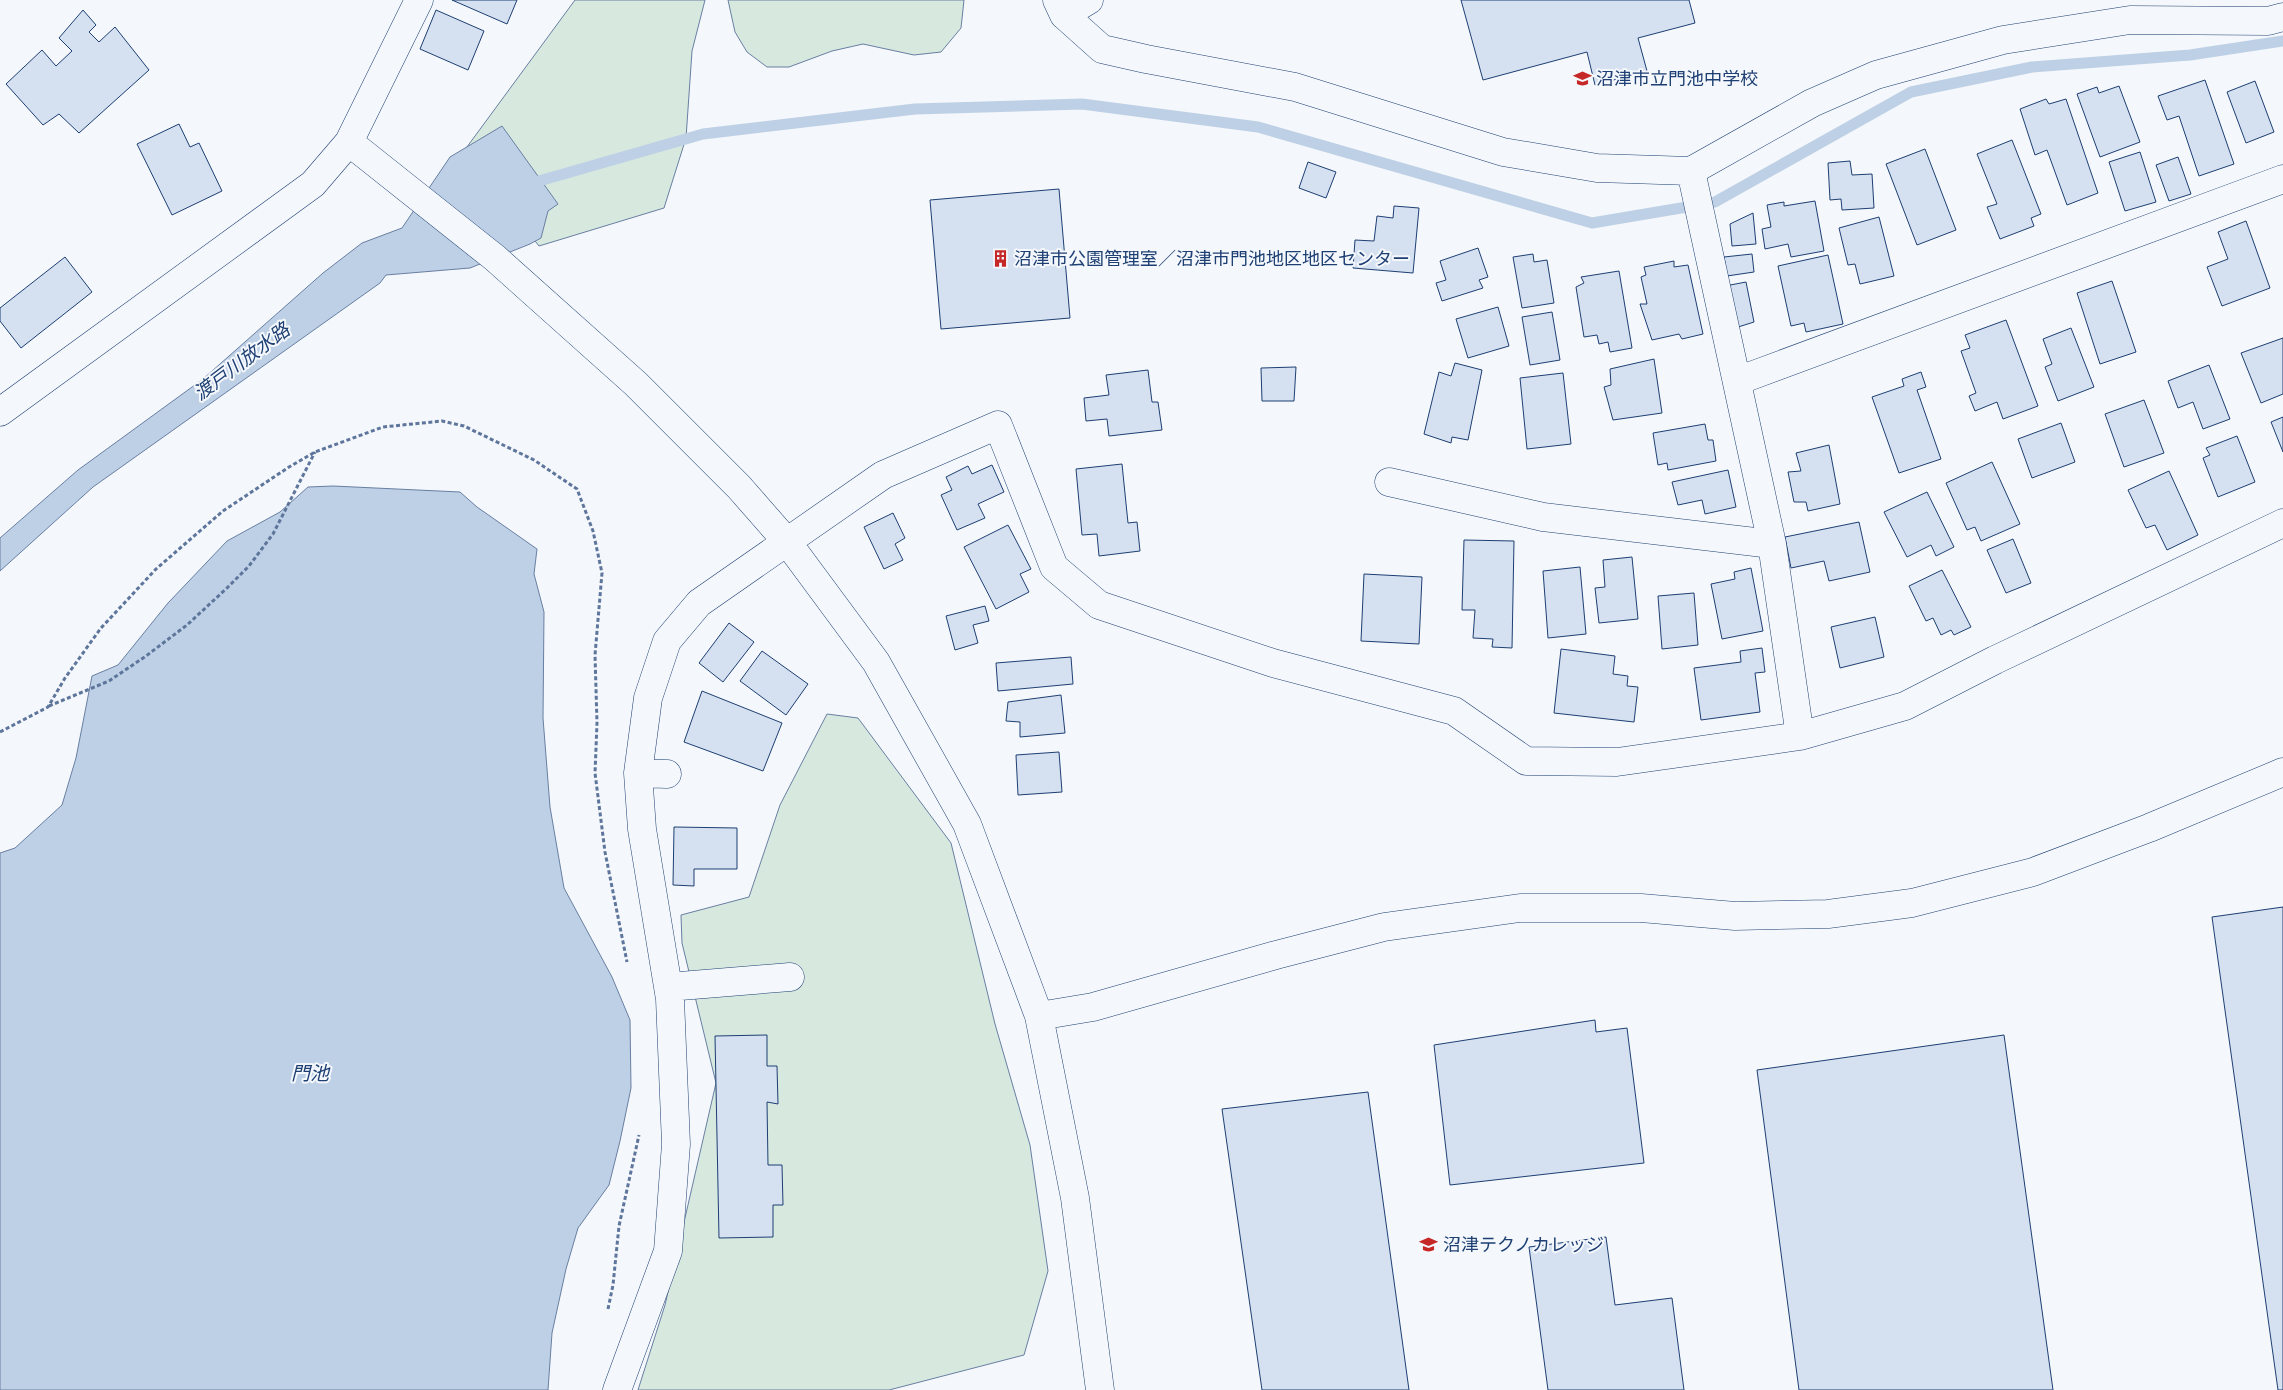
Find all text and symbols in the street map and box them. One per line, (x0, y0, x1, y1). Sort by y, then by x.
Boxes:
place label: 沼津市立門池中学校 (1596, 67, 1758, 91)
school or university icon: 沼津市立門池中学校 (1572, 69, 1592, 89)
place label: 沼津市公園管理室／沼津市門池地区地区センター (1014, 247, 1410, 271)
building icon: 沼津市公園管理室／沼津市門池地区地区センター (990, 249, 1010, 269)
water label: 渡戸川放水路 (189, 316, 297, 407)
water label: 門池 (291, 1061, 331, 1087)
place label: 沼津テクノカレッジ (1443, 1233, 1604, 1257)
school or university icon: 沼津テクノカレッジ (1419, 1235, 1439, 1255)

